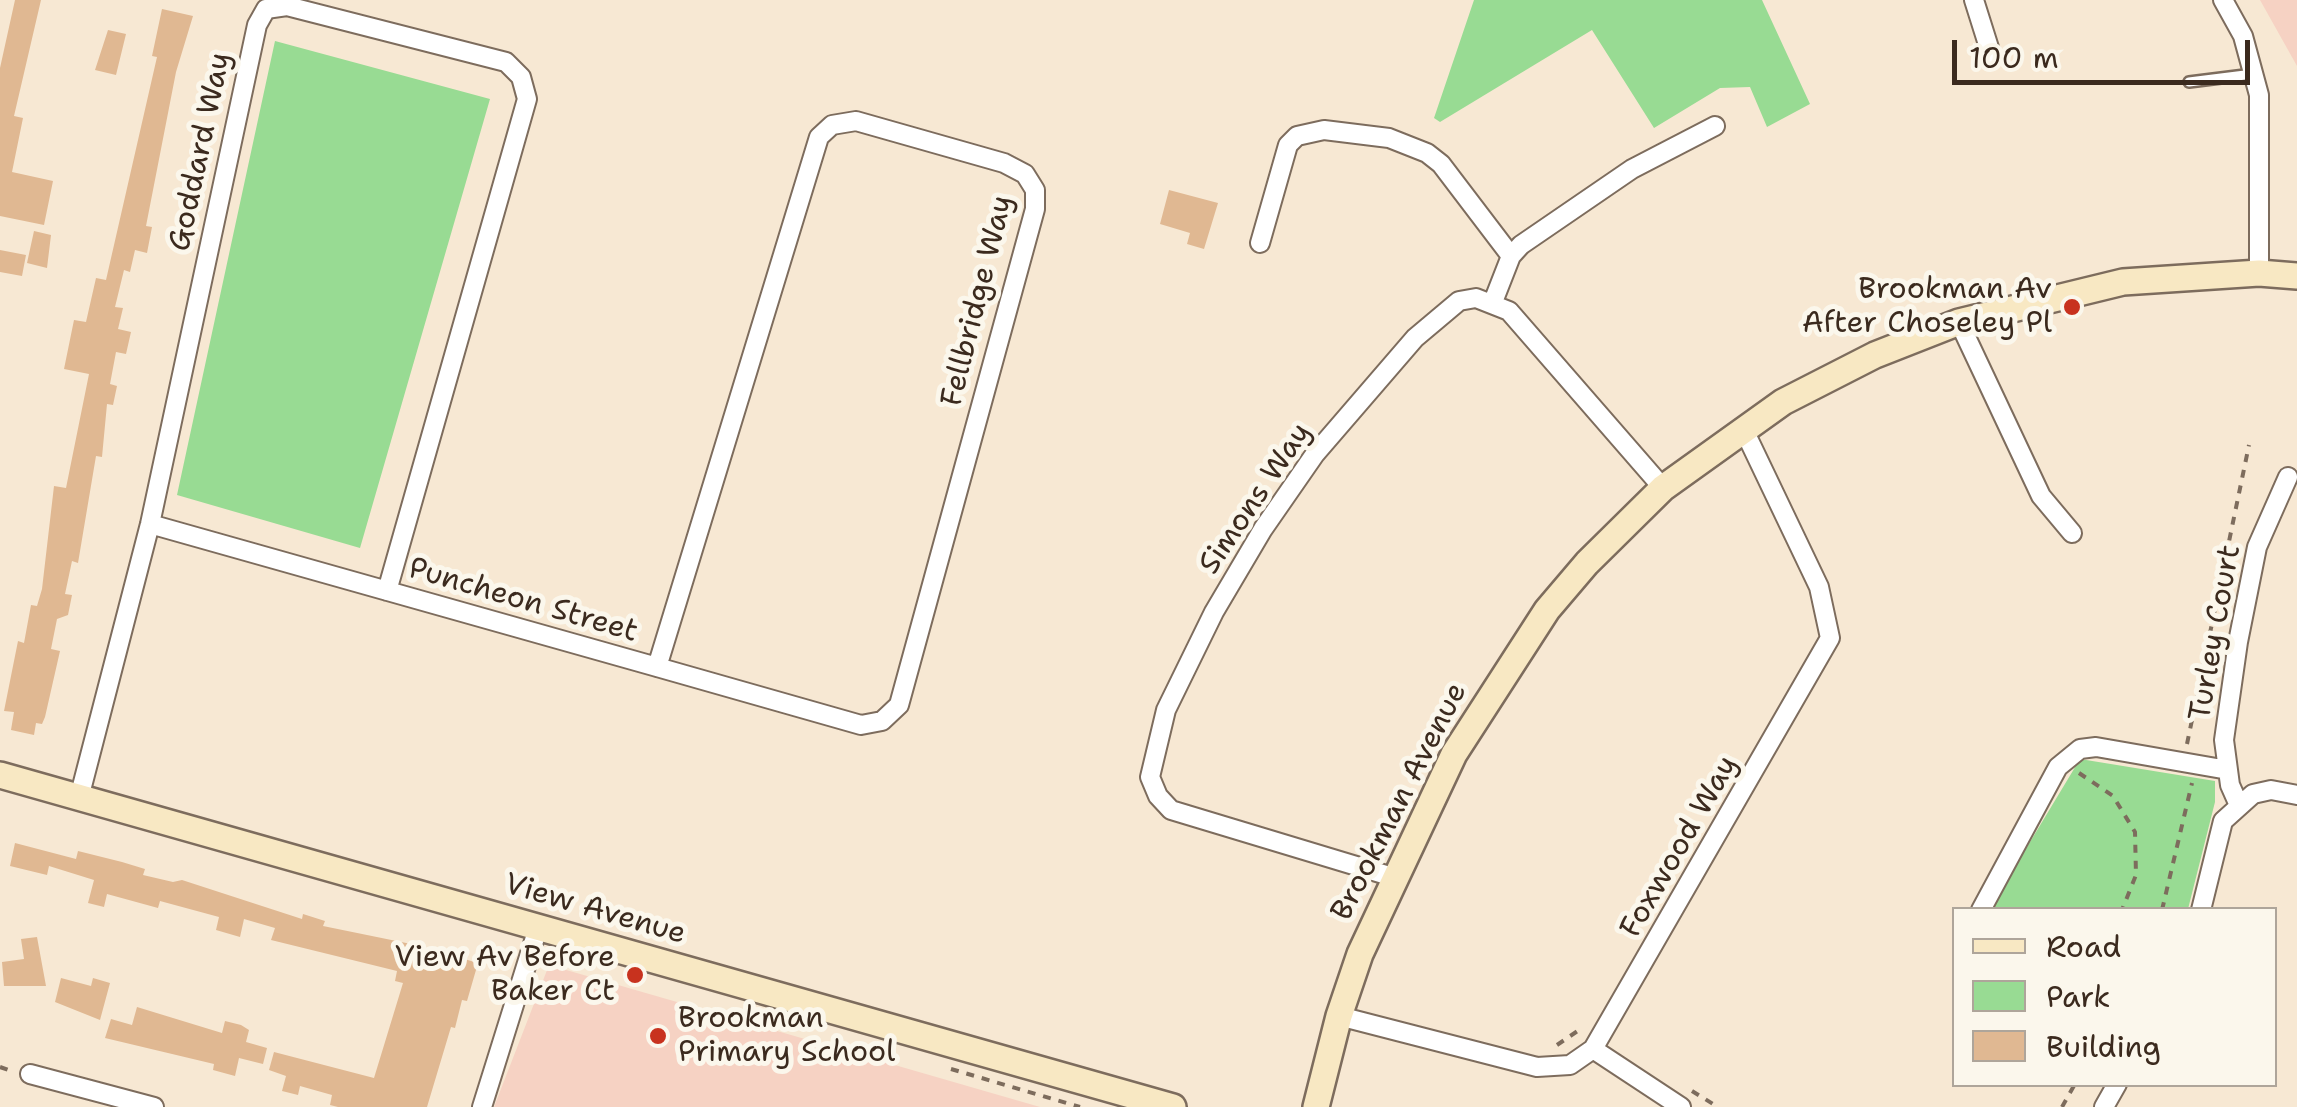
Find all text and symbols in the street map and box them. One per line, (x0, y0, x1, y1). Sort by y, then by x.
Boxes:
scale bar (1957, 20, 2254, 82)
text: 100 m (1969, 37, 2059, 78)
street label: Goddard Way (162, 49, 240, 255)
street label: Fellbridge Way (934, 192, 1022, 410)
place label: Brookman Av After Choseley Pl (1802, 272, 2052, 342)
marker: Brookman Av After Choseley Pl (2061, 296, 2083, 318)
street label: Simons Way (1192, 416, 1320, 582)
street label: Turley Court (2183, 542, 2249, 724)
street label: Puncheon Street (404, 551, 642, 651)
street label: Brookman Avenue (1325, 677, 1475, 927)
street label: Foxwood Way (1613, 750, 1747, 944)
street label: View Avenue (500, 867, 690, 953)
legend (1952, 907, 2277, 1087)
text: Road (2046, 926, 2121, 967)
place label: View Av Before Baker Ct (395, 940, 615, 1010)
marker: View Av Before Baker Ct (624, 964, 646, 986)
text: Park (2046, 976, 2110, 1017)
place label: Brookman Primary School (678, 1001, 895, 1072)
marker: Brookman Primary School (647, 1025, 669, 1047)
text: Building (2046, 1026, 2161, 1067)

